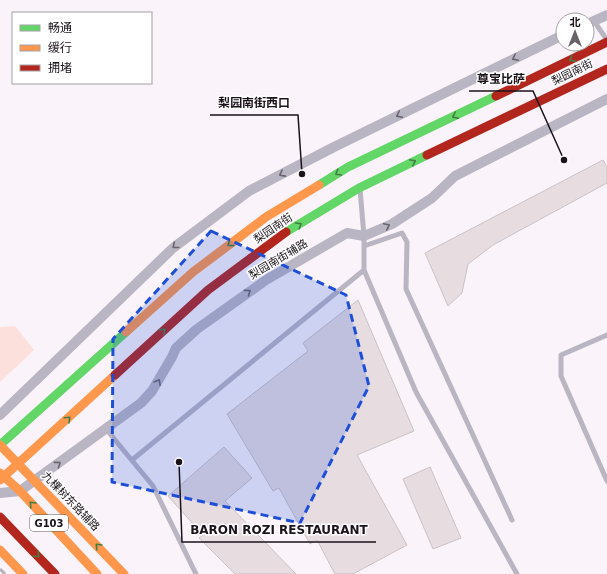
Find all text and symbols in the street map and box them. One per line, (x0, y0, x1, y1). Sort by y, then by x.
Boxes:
legend (12, 12, 152, 84)
north arrow (555, 12, 595, 52)
text: 北 (570, 16, 581, 29)
text: 畅通 (48, 21, 72, 35)
text: 缓行 (48, 41, 72, 55)
one-way arrow (512, 53, 520, 61)
one-way arrow (569, 54, 576, 62)
street label: 梨园南街 (550, 57, 595, 88)
text: 拥堵 (48, 61, 72, 75)
callout: 尊宝比萨 (469, 67, 533, 91)
text: 尊宝比萨 (477, 72, 525, 86)
callout: 梨园南街西口 (210, 91, 298, 115)
text: 梨园南街西口 (218, 96, 290, 110)
one-way arrow (395, 110, 403, 118)
one-way arrow (452, 111, 459, 119)
one-way arrow (408, 160, 416, 167)
one-way arrow (279, 169, 287, 176)
one-way arrow (335, 169, 342, 176)
street label: 梨园南街 (251, 211, 295, 246)
one-way arrow (295, 222, 302, 230)
one-way arrow (383, 223, 390, 231)
street label: 梨园南街辅路 (247, 237, 310, 282)
one-way arrow (227, 240, 234, 247)
one-way arrow (173, 242, 180, 249)
one-way arrow (244, 289, 251, 297)
one-way arrow (159, 328, 166, 335)
one-way arrow (153, 379, 160, 386)
one-way arrow (63, 416, 70, 423)
one-way arrow (54, 461, 61, 469)
street label: 九棵树东路辅路 (39, 469, 102, 534)
one-way arrow (30, 502, 37, 509)
road number: G103 (30, 515, 68, 531)
callout: BARON ROZI RESTAURANT (182, 518, 376, 542)
text: BARON ROZI RESTAURANT (190, 523, 369, 537)
one-way arrow (95, 543, 102, 551)
one-way arrow (32, 550, 39, 558)

